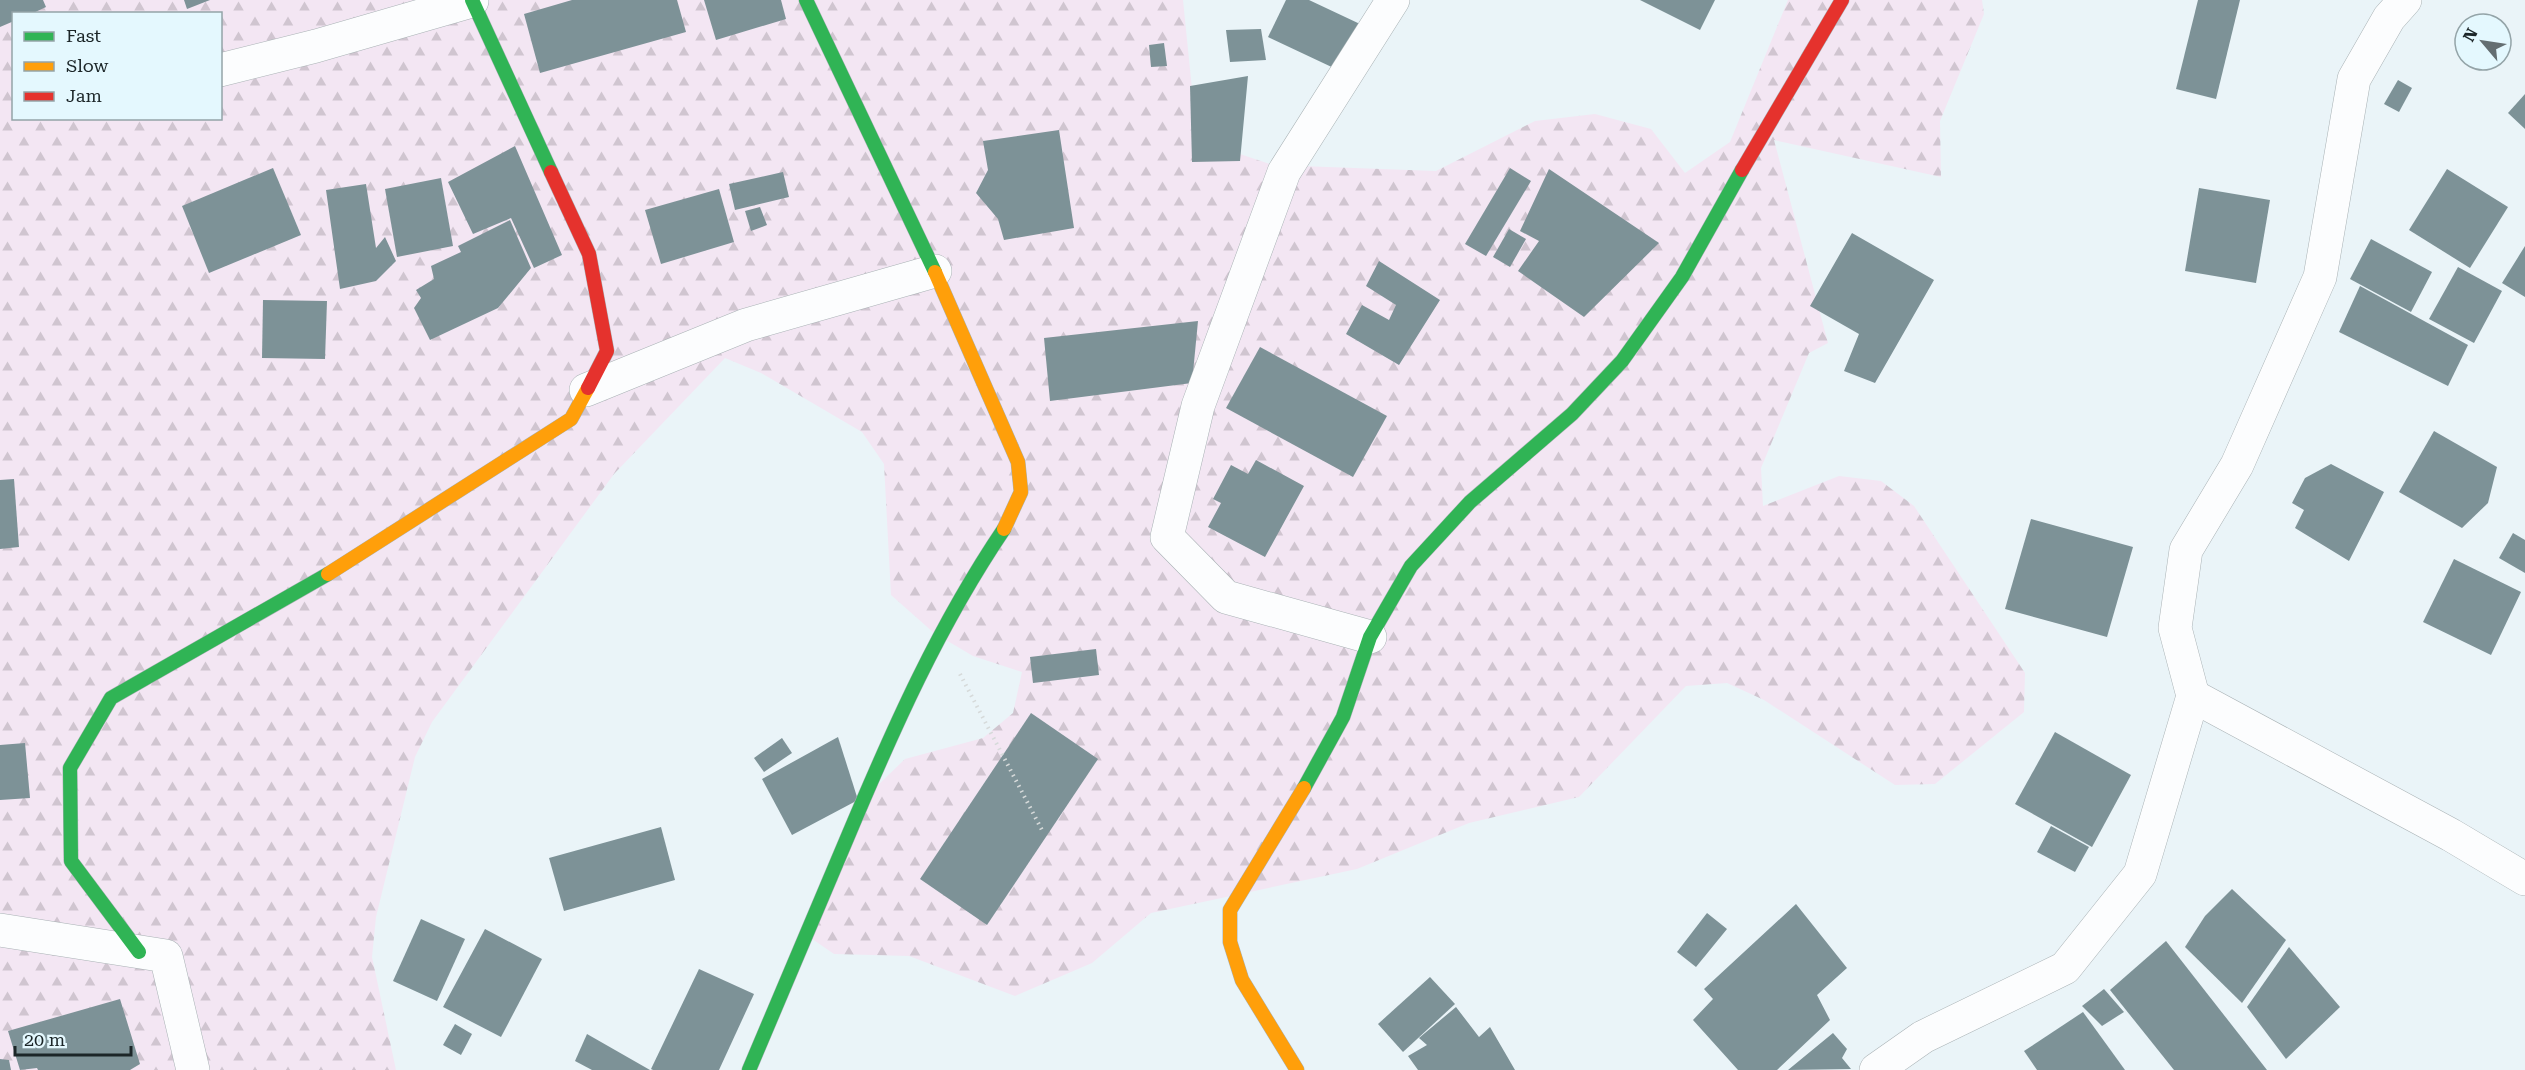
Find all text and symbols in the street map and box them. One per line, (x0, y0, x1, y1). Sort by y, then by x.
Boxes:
legend (12, 12, 222, 120)
north arrow (2453, 12, 2513, 72)
text: Fast (66, 25, 101, 46)
text: N (2459, 25, 2482, 45)
text: Slow (66, 55, 108, 76)
text: Jam (66, 85, 102, 106)
scale bar (15, 1019, 130, 1057)
text: 20 m (24, 1029, 65, 1050)

